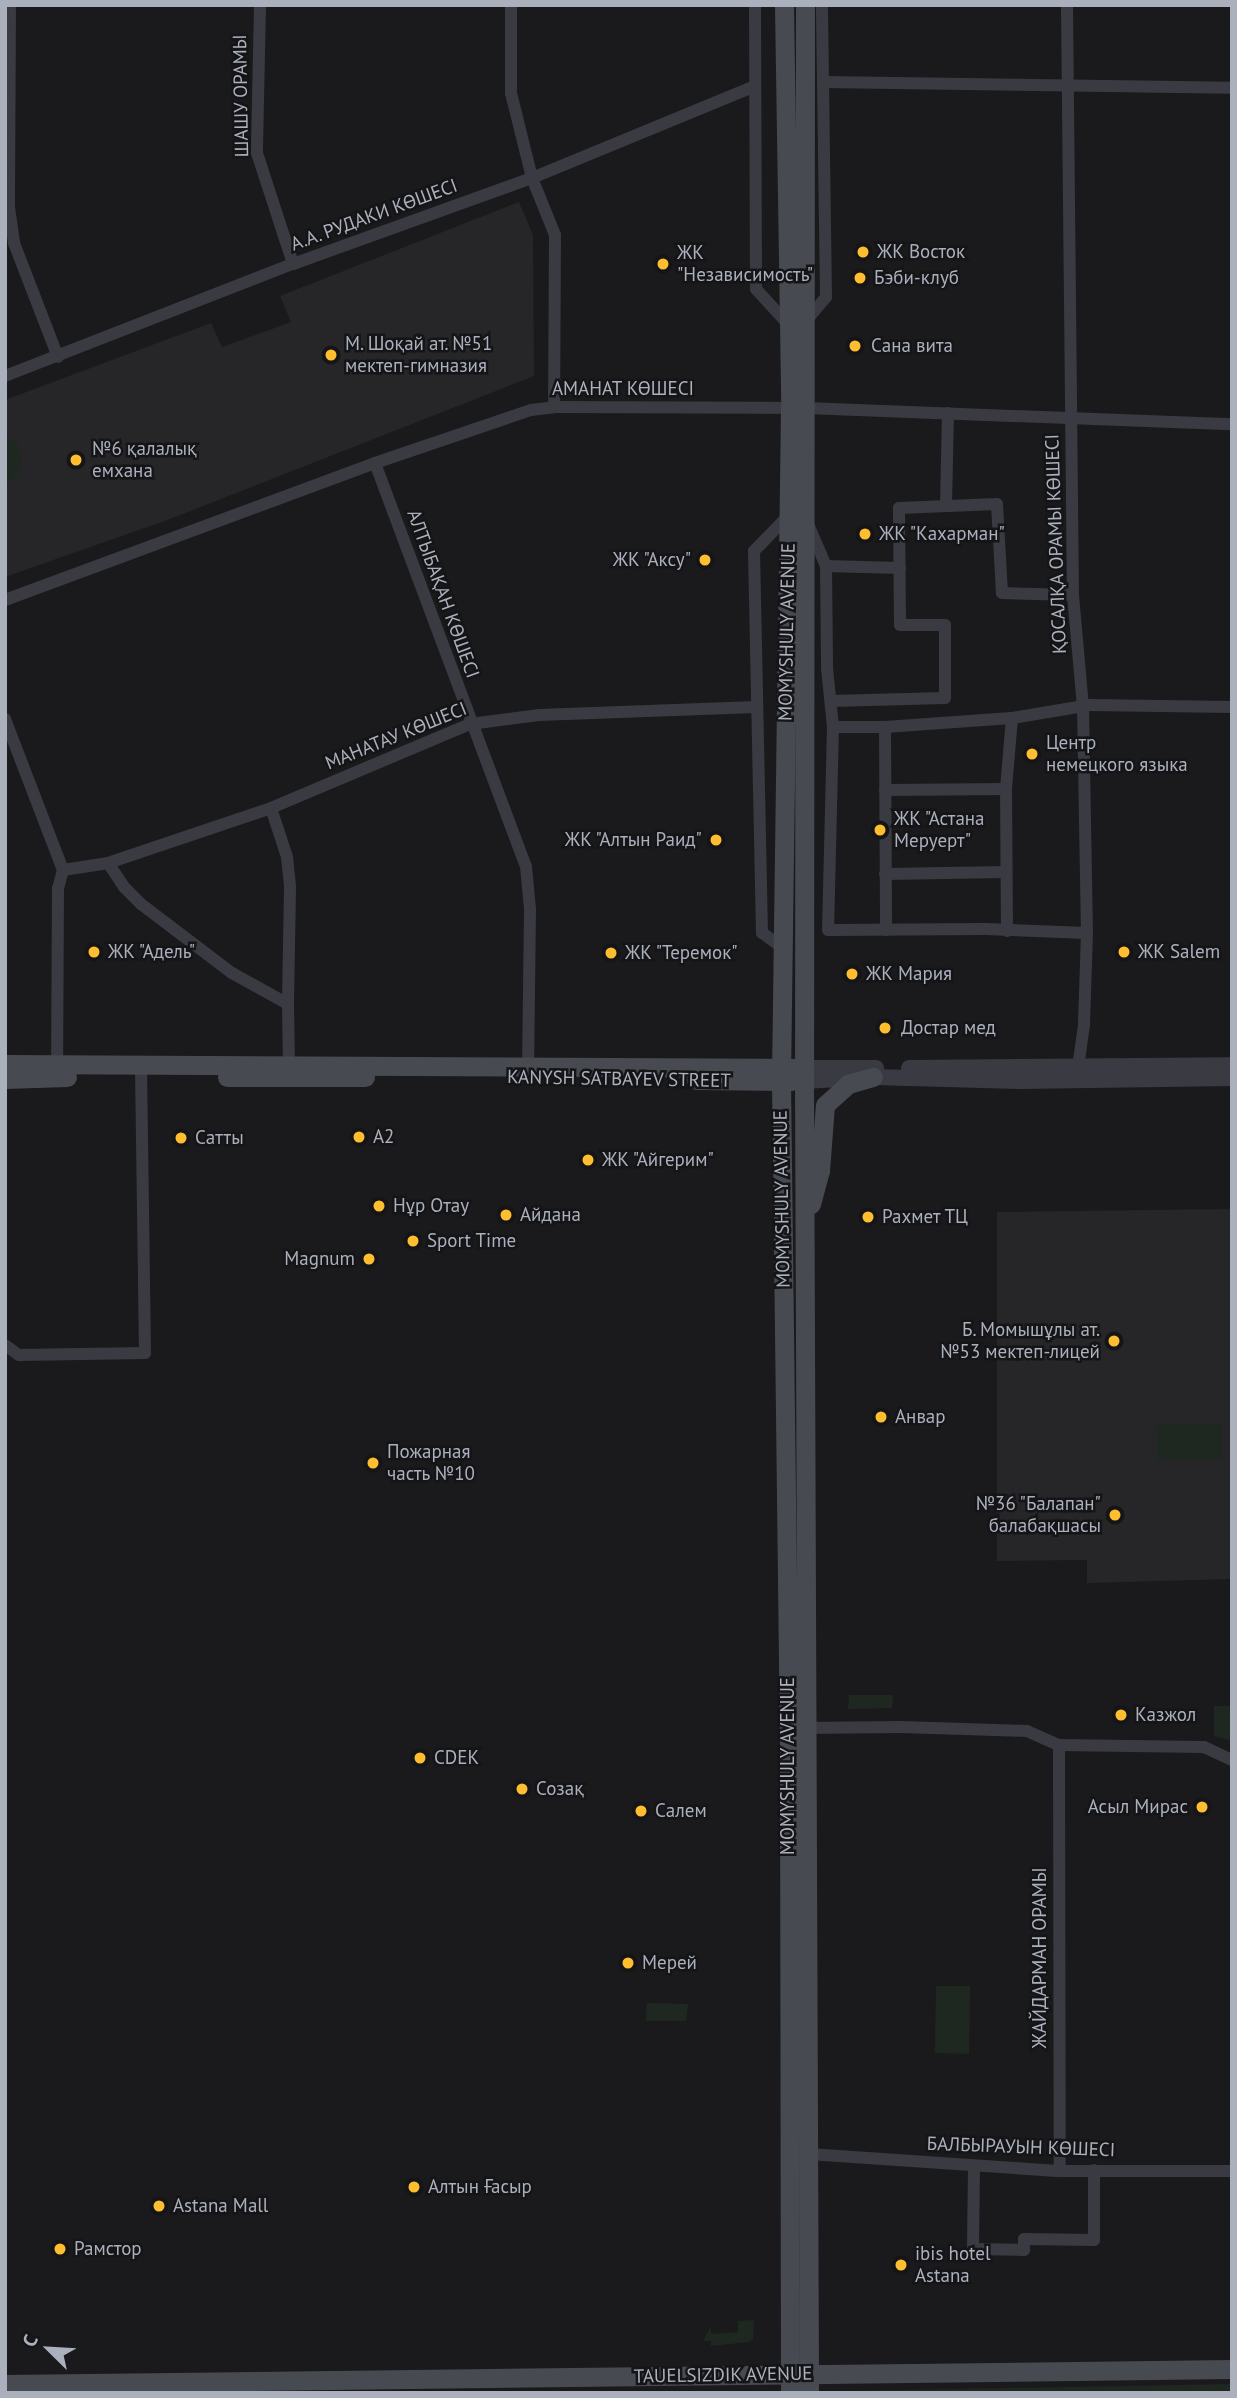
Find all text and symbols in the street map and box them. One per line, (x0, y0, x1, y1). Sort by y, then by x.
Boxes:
street label: ШАШУ ОРАМЫ (229, 34, 253, 158)
street label: А.А. РУДАКИ КӨШЕСІ (287, 174, 461, 256)
place label: ЖК Восток (877, 241, 965, 263)
place label: ЖК "Независимость" (677, 242, 813, 286)
marker: ЖК Восток (855, 244, 871, 260)
marker: ЖК "Независимость" (655, 256, 671, 272)
place label: Бэби-клуб (874, 267, 959, 289)
marker: Бэби-клуб (852, 270, 868, 286)
place label: М. Шоқай ат. №51 мектеп-гимназия (345, 333, 495, 377)
place label: Сана вита (871, 335, 953, 357)
marker: Сана вита (845, 336, 865, 356)
marker: М. Шоқай ат. №51 мектеп-гимназия (323, 347, 339, 363)
street label: АМАНАТ КӨШЕСІ (552, 378, 694, 400)
street label: ҚОСАЛҚА ОРАМЫ КӨШЕСІ (1041, 433, 1071, 655)
place label: №6 қалалық емхана (92, 438, 197, 482)
marker: №6 қалалық емхана (66, 450, 86, 470)
street label: АЛТЫБАҚАН КӨШЕСІ (402, 507, 484, 681)
place label: ЖК "Кахарман" (879, 523, 1006, 545)
marker: ЖК "Кахарман" (857, 526, 873, 542)
street label: MOMYSHULY AVENUE (774, 542, 800, 722)
place label: ЖК "Аксу" (611, 549, 691, 571)
marker: ЖК "Аксу" (697, 552, 713, 568)
street label: МАНАТАУ КӨШЕСІ (322, 697, 470, 775)
place label: Центр немецкого языка (1046, 732, 1188, 776)
marker: Центр немецкого языка (1024, 746, 1040, 762)
place label: ЖК "Астана Меруерт" (894, 808, 986, 852)
marker: ЖК "Астана Меруерт" (872, 822, 888, 838)
place label: ЖК "Алтын Раид" (564, 829, 702, 851)
marker: ЖК "Алтын Раид" (708, 832, 724, 848)
place label: ЖК "Адель" (108, 941, 197, 963)
place label: ЖК Salem (1138, 941, 1220, 963)
place label: ЖК "Теремок" (625, 942, 739, 964)
marker: ЖК "Адель" (86, 944, 102, 960)
marker: ЖК Salem (1116, 944, 1132, 960)
marker: ЖК "Теремок" (603, 945, 619, 961)
place label: ЖК Мария (866, 963, 952, 985)
marker: ЖК Мария (844, 966, 860, 982)
place label: Достар мед (901, 1017, 996, 1039)
marker: Достар мед (875, 1018, 895, 1038)
street label: KANYSH SATBAYEV STREET (507, 1066, 731, 1092)
street label: MOMYSHULY AVENUE (769, 1109, 795, 1289)
place label: А2 (373, 1126, 394, 1148)
place label: Сатты (195, 1127, 244, 1149)
marker: А2 (351, 1129, 367, 1145)
marker: Сатты (173, 1130, 189, 1146)
place label: ЖК "Айгерим" (602, 1149, 715, 1171)
marker: ЖК "Айгерим" (580, 1152, 596, 1168)
place label: Нұр Отау (393, 1195, 469, 1217)
marker: Нұр Отау (371, 1198, 387, 1214)
place label: Айдана (520, 1204, 581, 1226)
place label: Рахмет ТЦ (882, 1206, 969, 1228)
marker: Айдана (498, 1207, 514, 1223)
marker: Рахмет ТЦ (860, 1209, 876, 1225)
place label: Sport Time (427, 1230, 517, 1252)
marker: Sport Time (405, 1233, 421, 1249)
place label: Magnum (284, 1248, 355, 1270)
marker: Magnum (361, 1251, 377, 1267)
place label: Б. Момышұлы ат. №53 мектеп-лицей (940, 1319, 1100, 1363)
marker: Б. Момышұлы ат. №53 мектеп-лицей (1106, 1333, 1122, 1349)
place label: Анвар (895, 1406, 946, 1428)
marker: Анвар (873, 1409, 889, 1425)
place label: Пожарная часть №10 (387, 1441, 476, 1485)
marker: Пожарная часть №10 (365, 1455, 381, 1471)
place label: №36 "Балапан" балабақшасы (974, 1493, 1101, 1537)
marker: №36 "Балапан" балабақшасы (1107, 1507, 1123, 1523)
street label: MOMYSHULY AVENUE (777, 1677, 799, 1855)
place label: Казжол (1135, 1704, 1196, 1726)
marker: Казжол (1113, 1707, 1129, 1723)
place label: CDEK (434, 1747, 479, 1769)
marker: CDEK (412, 1750, 428, 1766)
place label: Созақ (536, 1778, 584, 1800)
marker: Созақ (514, 1781, 530, 1797)
place label: Асыл Мирас (1088, 1796, 1188, 1818)
marker: Асыл Мирас (1194, 1799, 1210, 1815)
place label: Салем (655, 1800, 707, 1822)
marker: Салем (633, 1803, 649, 1819)
street label: ЖАЙДАРМАН ОРАМЫ (1029, 1868, 1051, 2048)
place label: Мерей (642, 1952, 697, 1974)
marker: Мерей (620, 1955, 636, 1971)
street label: БАЛБЫРАУЫН КӨШЕСІ (926, 2132, 1116, 2162)
place label: Алтын Ғасыр (428, 2176, 532, 2198)
marker: Алтын Ғасыр (406, 2179, 422, 2195)
place label: Astana Mall (173, 2195, 268, 2217)
marker: Astana Mall (151, 2198, 167, 2214)
place label: Рамстор (74, 2238, 142, 2260)
marker: Рамстор (52, 2241, 68, 2257)
place label: ibis hotel Astana (915, 2243, 991, 2287)
marker: ibis hotel Astana (893, 2257, 909, 2273)
north arrow (14, 2314, 84, 2384)
text: С (17, 2331, 43, 2350)
street label: TAUELSIZDIK AVENUE (633, 2362, 813, 2388)

